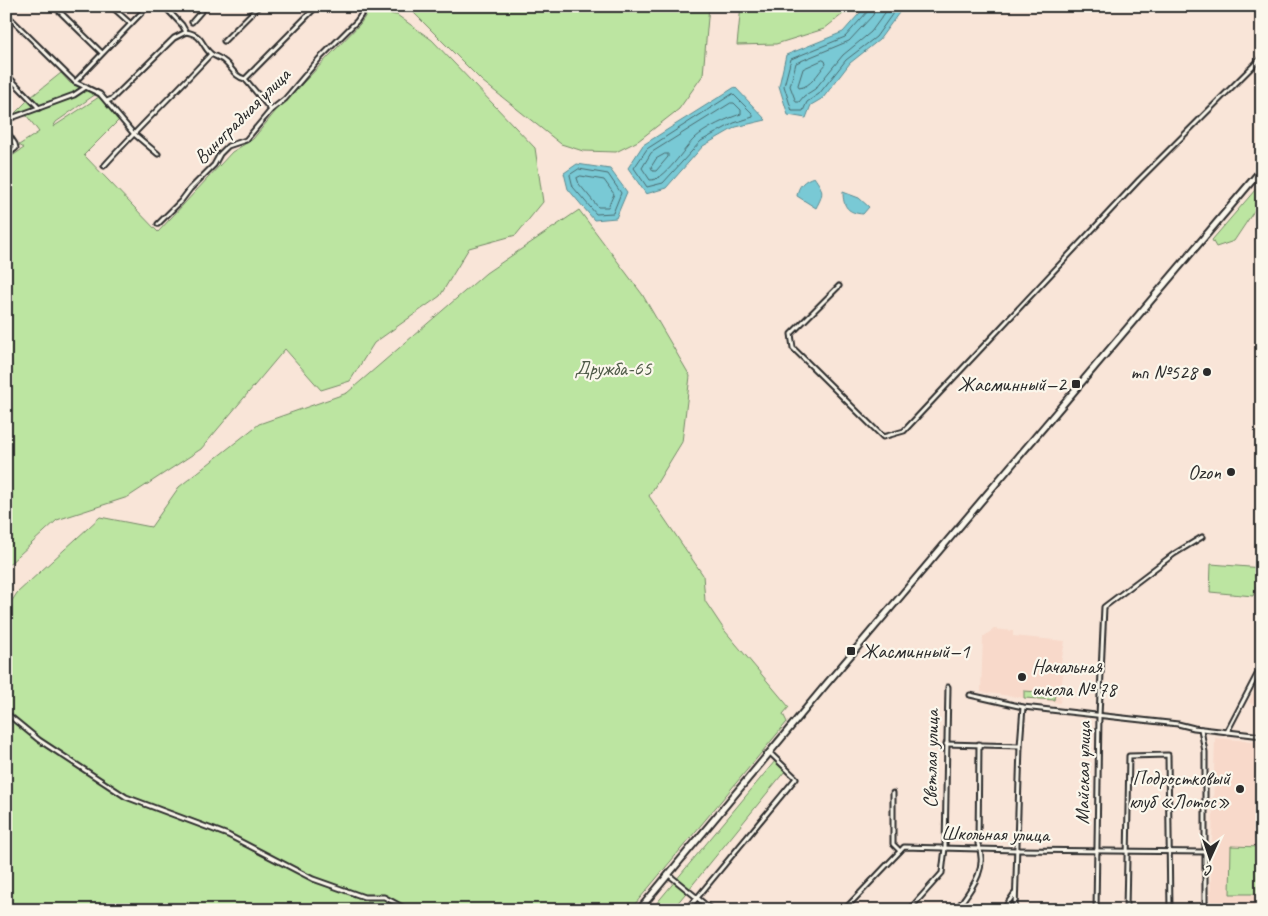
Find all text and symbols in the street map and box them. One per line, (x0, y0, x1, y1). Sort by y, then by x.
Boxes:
street label: Виноградная улица (189, 61, 297, 169)
park label: Дружба-65 (575, 356, 652, 381)
place label: тп №528 (1130, 360, 1199, 385)
marker: тп №528 (1201, 366, 1213, 378)
place label: Жасминный—2 (957, 372, 1068, 397)
marker: Жасминный—2 (1070, 378, 1082, 390)
place label: Ozon (1188, 460, 1222, 485)
marker: Ozon (1225, 466, 1237, 478)
place label: Жасминный—1 (861, 639, 971, 664)
marker: Жасминный—1 (845, 645, 857, 657)
place label: Начальная школа № 78 (1032, 654, 1118, 702)
marker: Начальная школа № 78 (1016, 671, 1028, 683)
street label: Светлая улица (918, 708, 944, 808)
street label: Майская улица (1070, 719, 1096, 825)
place label: Подростковый клуб «Лотос» (1129, 766, 1232, 814)
marker: Подростковый клуб «Лотос» (1234, 783, 1246, 795)
street label: Школьная улица (941, 821, 1051, 847)
north arrow (1186, 834, 1236, 884)
text: С (1203, 862, 1213, 879)

